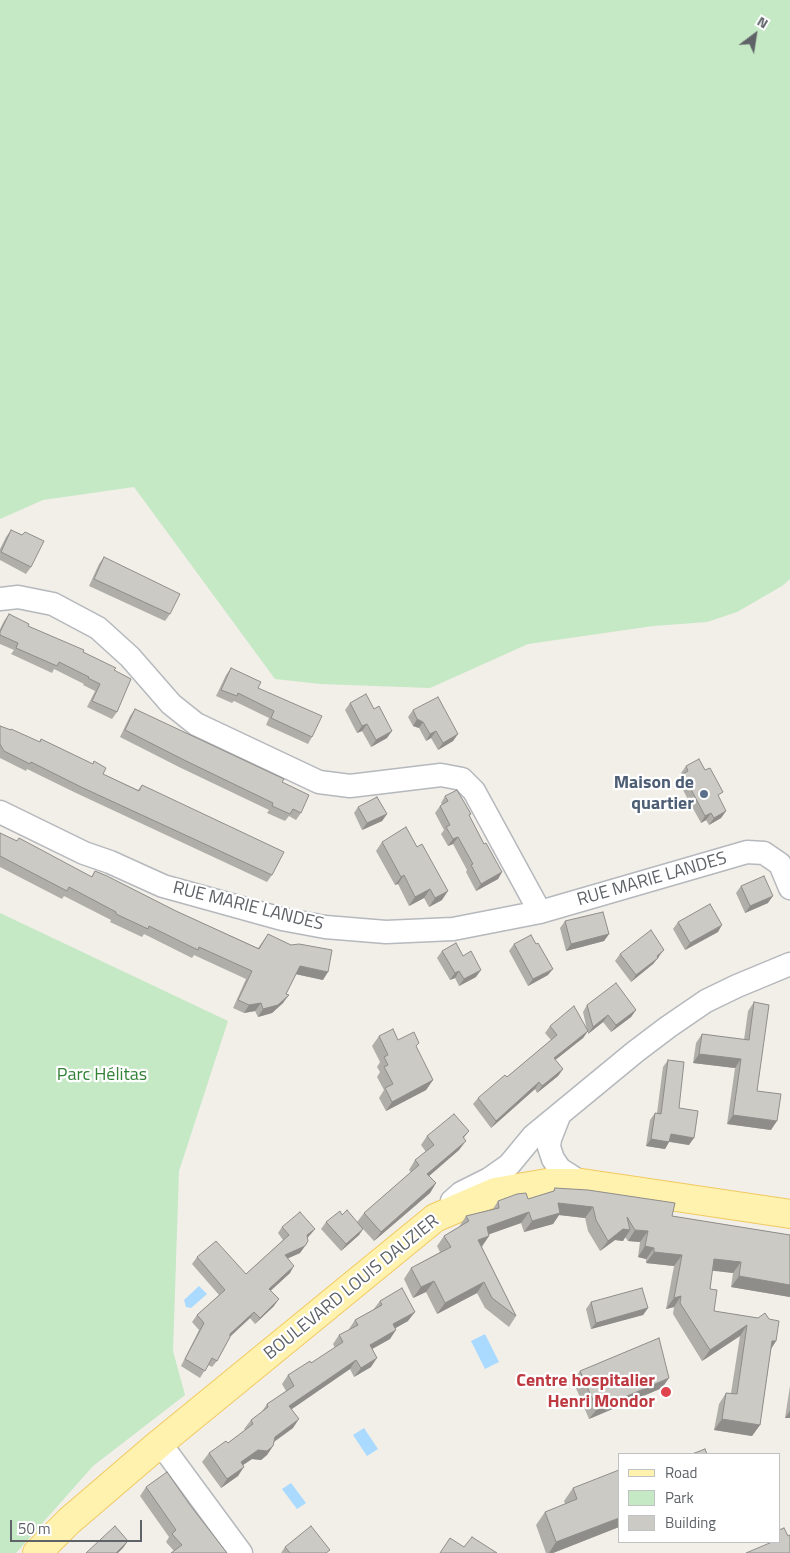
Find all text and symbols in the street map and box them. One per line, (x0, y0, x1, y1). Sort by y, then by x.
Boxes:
north arrow (730, 10, 780, 60)
text: N (753, 10, 773, 33)
place label: Maison de quartier (614, 773, 694, 816)
marker: Maison de quartier (698, 788, 710, 800)
street label: RUE MARIE LANDES (575, 848, 729, 912)
street label: RUE MARIE LANDES (170, 878, 326, 936)
park label: Parc Hélitas (57, 1065, 147, 1087)
street label: BOULEVARD LOUIS DAUZIER (260, 1211, 444, 1365)
place label: Centre hospitalier Henri Mondor (516, 1371, 655, 1414)
marker: Centre hospitalier Henri Mondor (659, 1385, 673, 1399)
legend (618, 1453, 780, 1543)
text: Road (665, 1461, 697, 1484)
text: Park (665, 1486, 694, 1509)
scale bar (12, 1510, 145, 1542)
text: Building (665, 1511, 716, 1534)
text: 50 m (18, 1517, 51, 1540)

